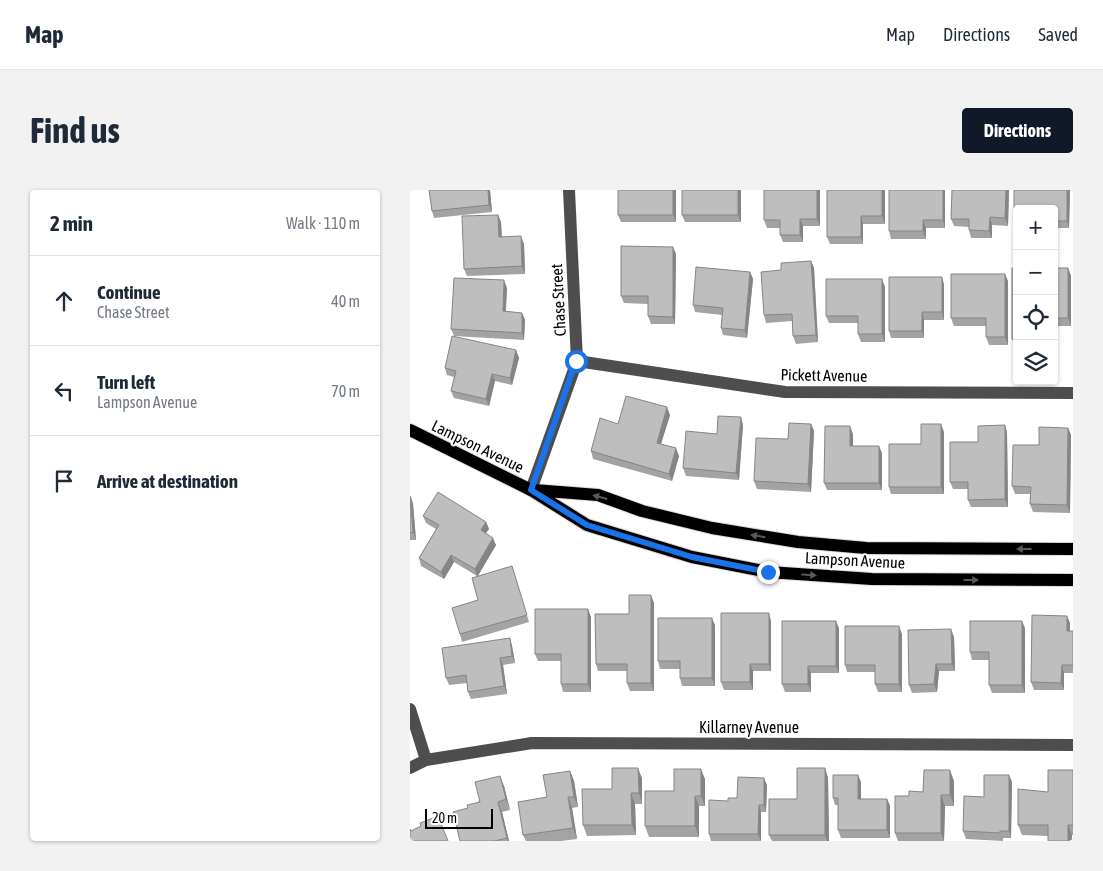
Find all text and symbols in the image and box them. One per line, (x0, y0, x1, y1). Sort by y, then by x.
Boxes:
text: Map (25, 21, 64, 48)
text: Map (886, 24, 915, 45)
text: Directions (943, 24, 1010, 45)
text: Saved (1038, 24, 1078, 45)
button: Directions (962, 108, 1073, 153)
text: Find us (30, 110, 120, 150)
map controls (1013, 205, 1058, 385)
button: + (1013, 205, 1058, 250)
text: 2 min (50, 211, 93, 235)
text: Walk · 110 m (286, 214, 360, 232)
button: − (1013, 250, 1058, 295)
street label: Chase Street (547, 263, 569, 337)
text: Continue (97, 281, 161, 303)
icon: ahead (50, 287, 78, 315)
text: 40 m (331, 292, 360, 310)
button: locate (1013, 295, 1058, 340)
text: Chase Street (97, 303, 170, 321)
button: layers (1013, 340, 1058, 385)
route start (565, 350, 588, 373)
street label: Pickett Avenue (780, 365, 868, 385)
text: Turn left (97, 371, 155, 393)
icon: left (50, 377, 78, 405)
text: 70 m (331, 382, 360, 400)
text: Lampson Avenue (97, 393, 197, 411)
street label: Lampson Avenue (429, 416, 527, 477)
icon: arrive (50, 467, 78, 495)
text: Arrive at destination (97, 470, 238, 492)
one-way arrow (593, 492, 608, 500)
one-way arrow (749, 531, 765, 539)
one-way arrow (1016, 545, 1032, 553)
street label: Lampson Avenue (804, 548, 905, 573)
route end (757, 561, 780, 584)
one-way arrow (801, 571, 817, 579)
one-way arrow (963, 576, 979, 584)
street label: Killarney Avenue (699, 718, 799, 737)
scale bar (425, 806, 492, 829)
text: 20 m (432, 810, 457, 826)

